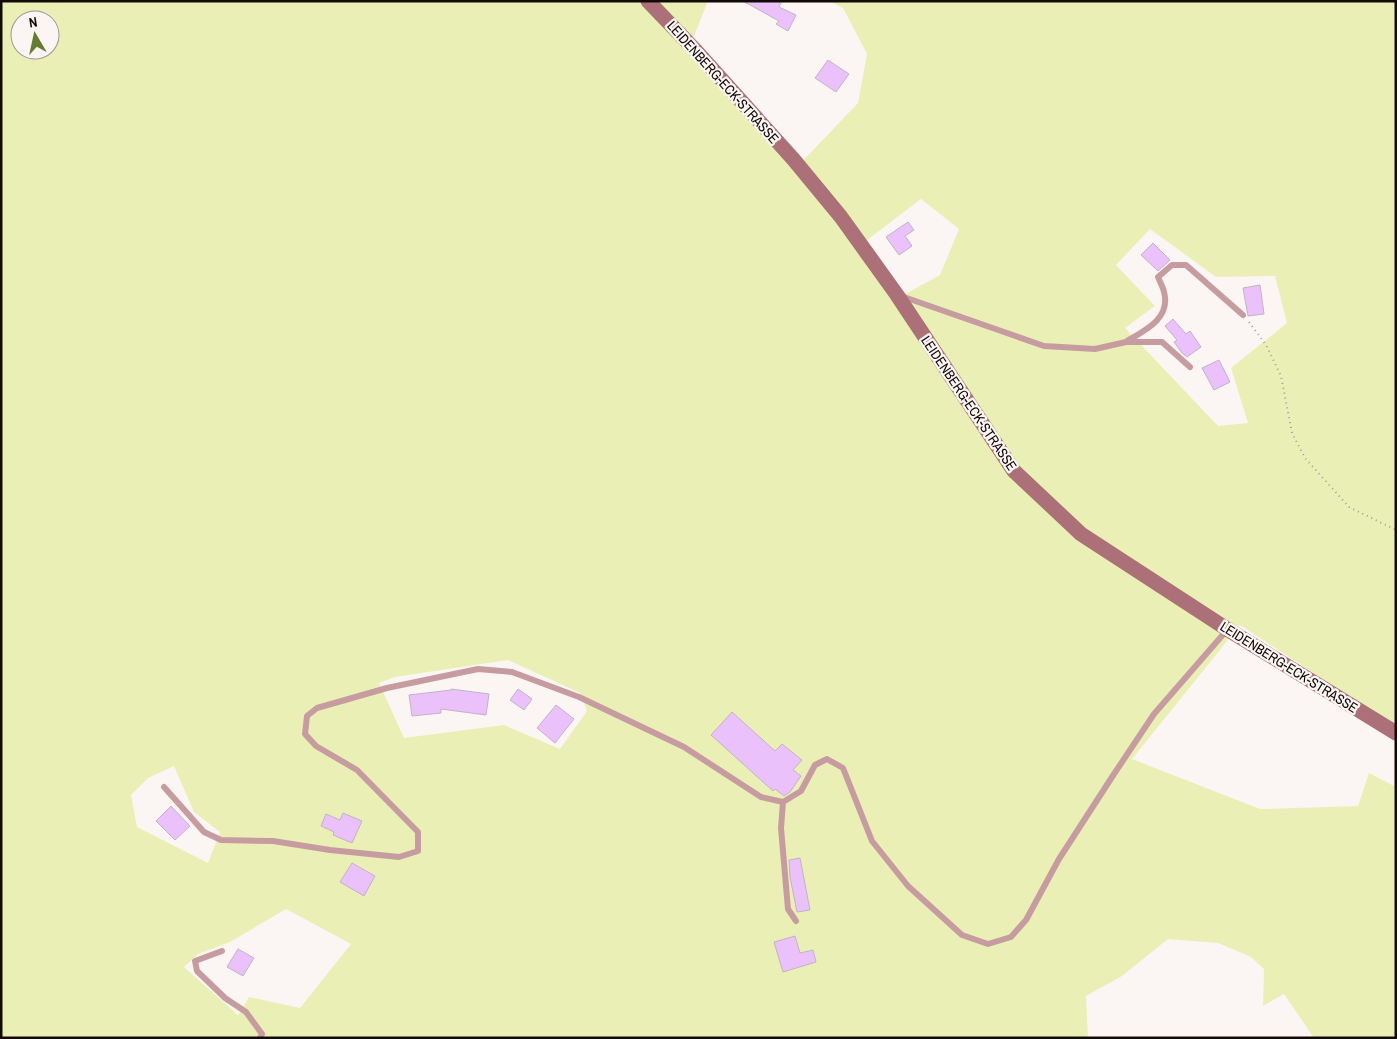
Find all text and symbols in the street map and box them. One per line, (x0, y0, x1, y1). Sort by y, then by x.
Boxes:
north arrow (10, 10, 60, 60)
text: N (27, 13, 38, 32)
street label: LEIDENBERG-ECK-STRASSE (663, 17, 783, 147)
street label: LEIDENBERG-ECK-STRASSE (917, 332, 1021, 474)
street label: LEIDENBERG-ECK-STRASSE (1217, 617, 1361, 717)

